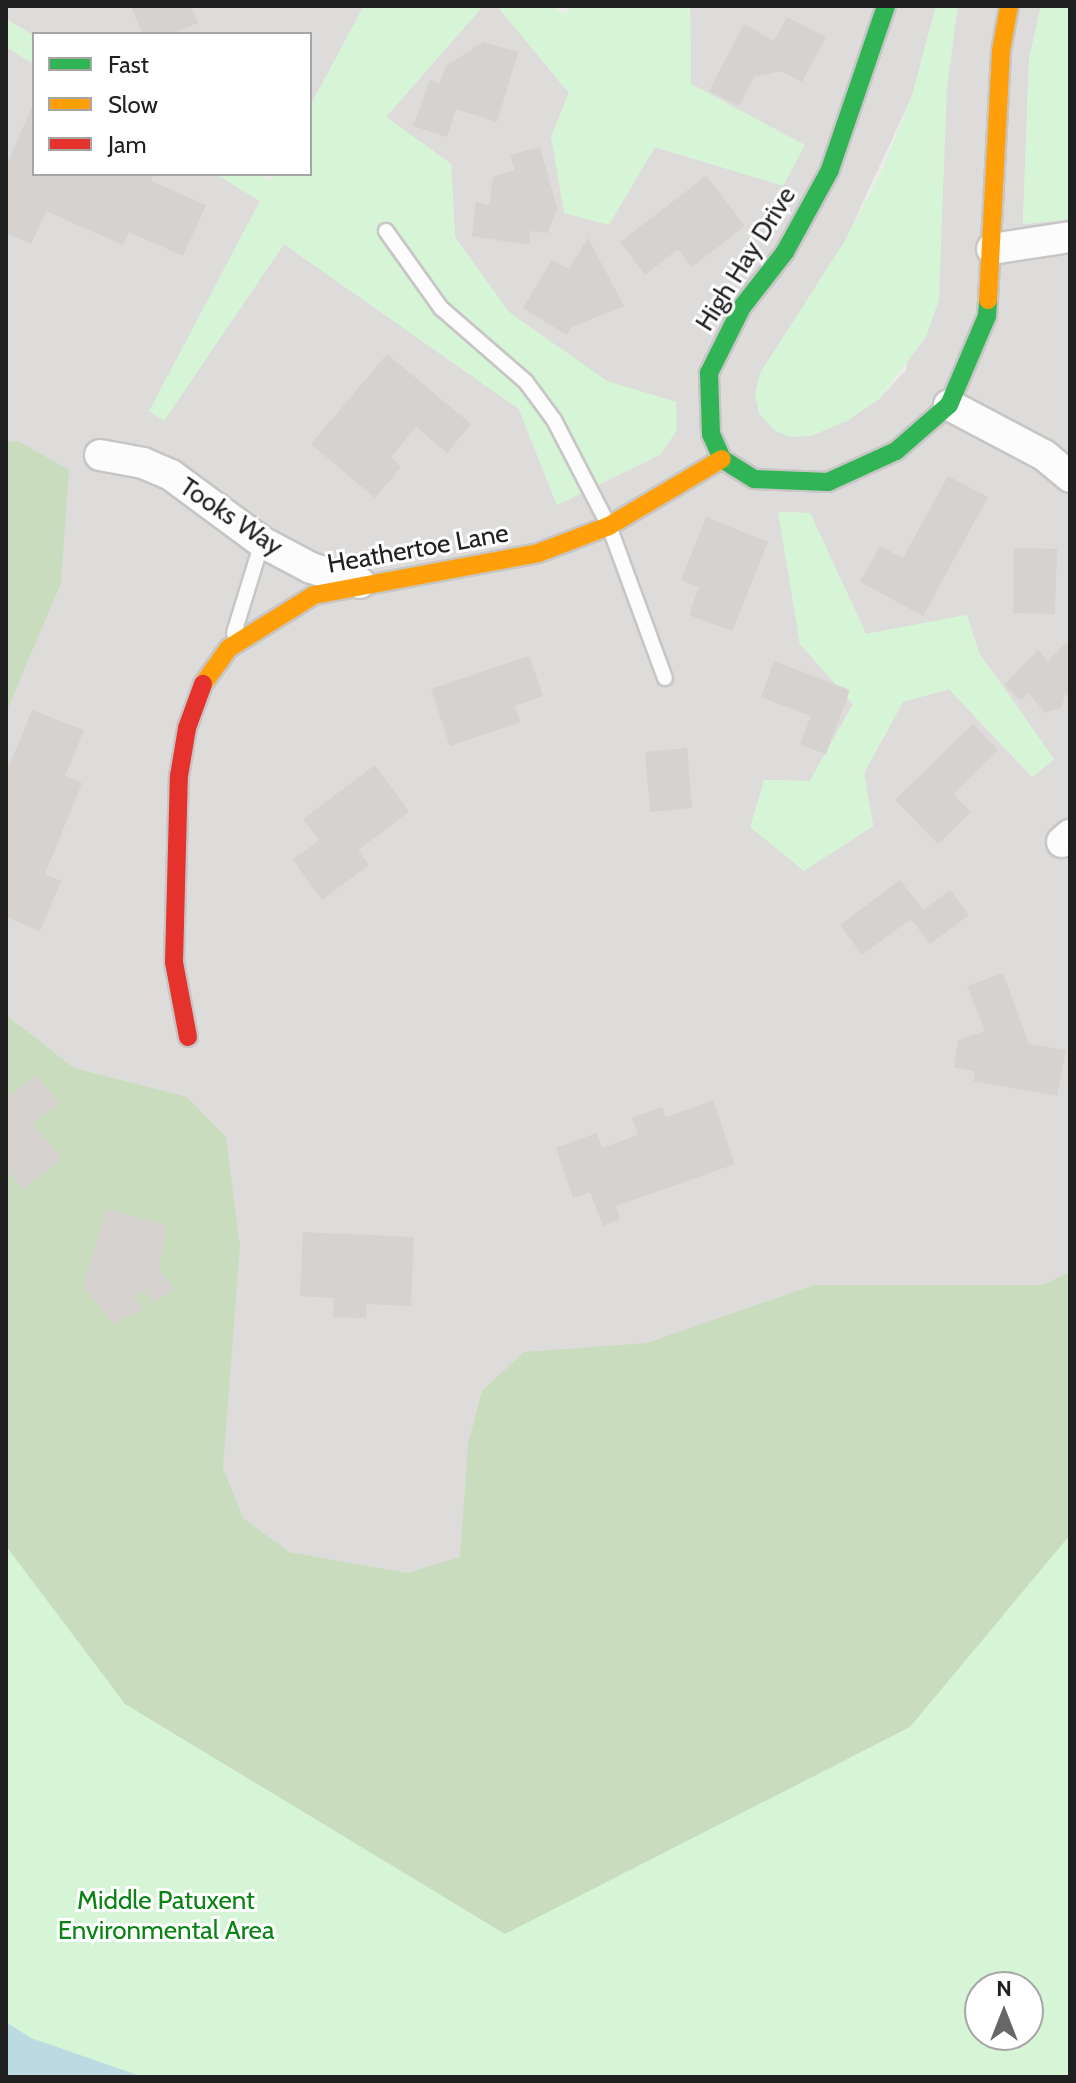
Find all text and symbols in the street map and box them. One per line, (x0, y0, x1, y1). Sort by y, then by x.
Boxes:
legend (32, 32, 312, 176)
text: Fast (108, 50, 149, 79)
text: Slow (108, 90, 158, 119)
text: Jam (108, 130, 146, 159)
street label: High Hay Drive (689, 181, 803, 337)
street label: Tooks Way (174, 471, 288, 563)
street label: Heathertoe Lane (325, 518, 511, 580)
park label: Middle Patuxent Environmental Area (58, 1885, 274, 1946)
north arrow (964, 1971, 1044, 2051)
text: N (996, 1975, 1012, 2002)

